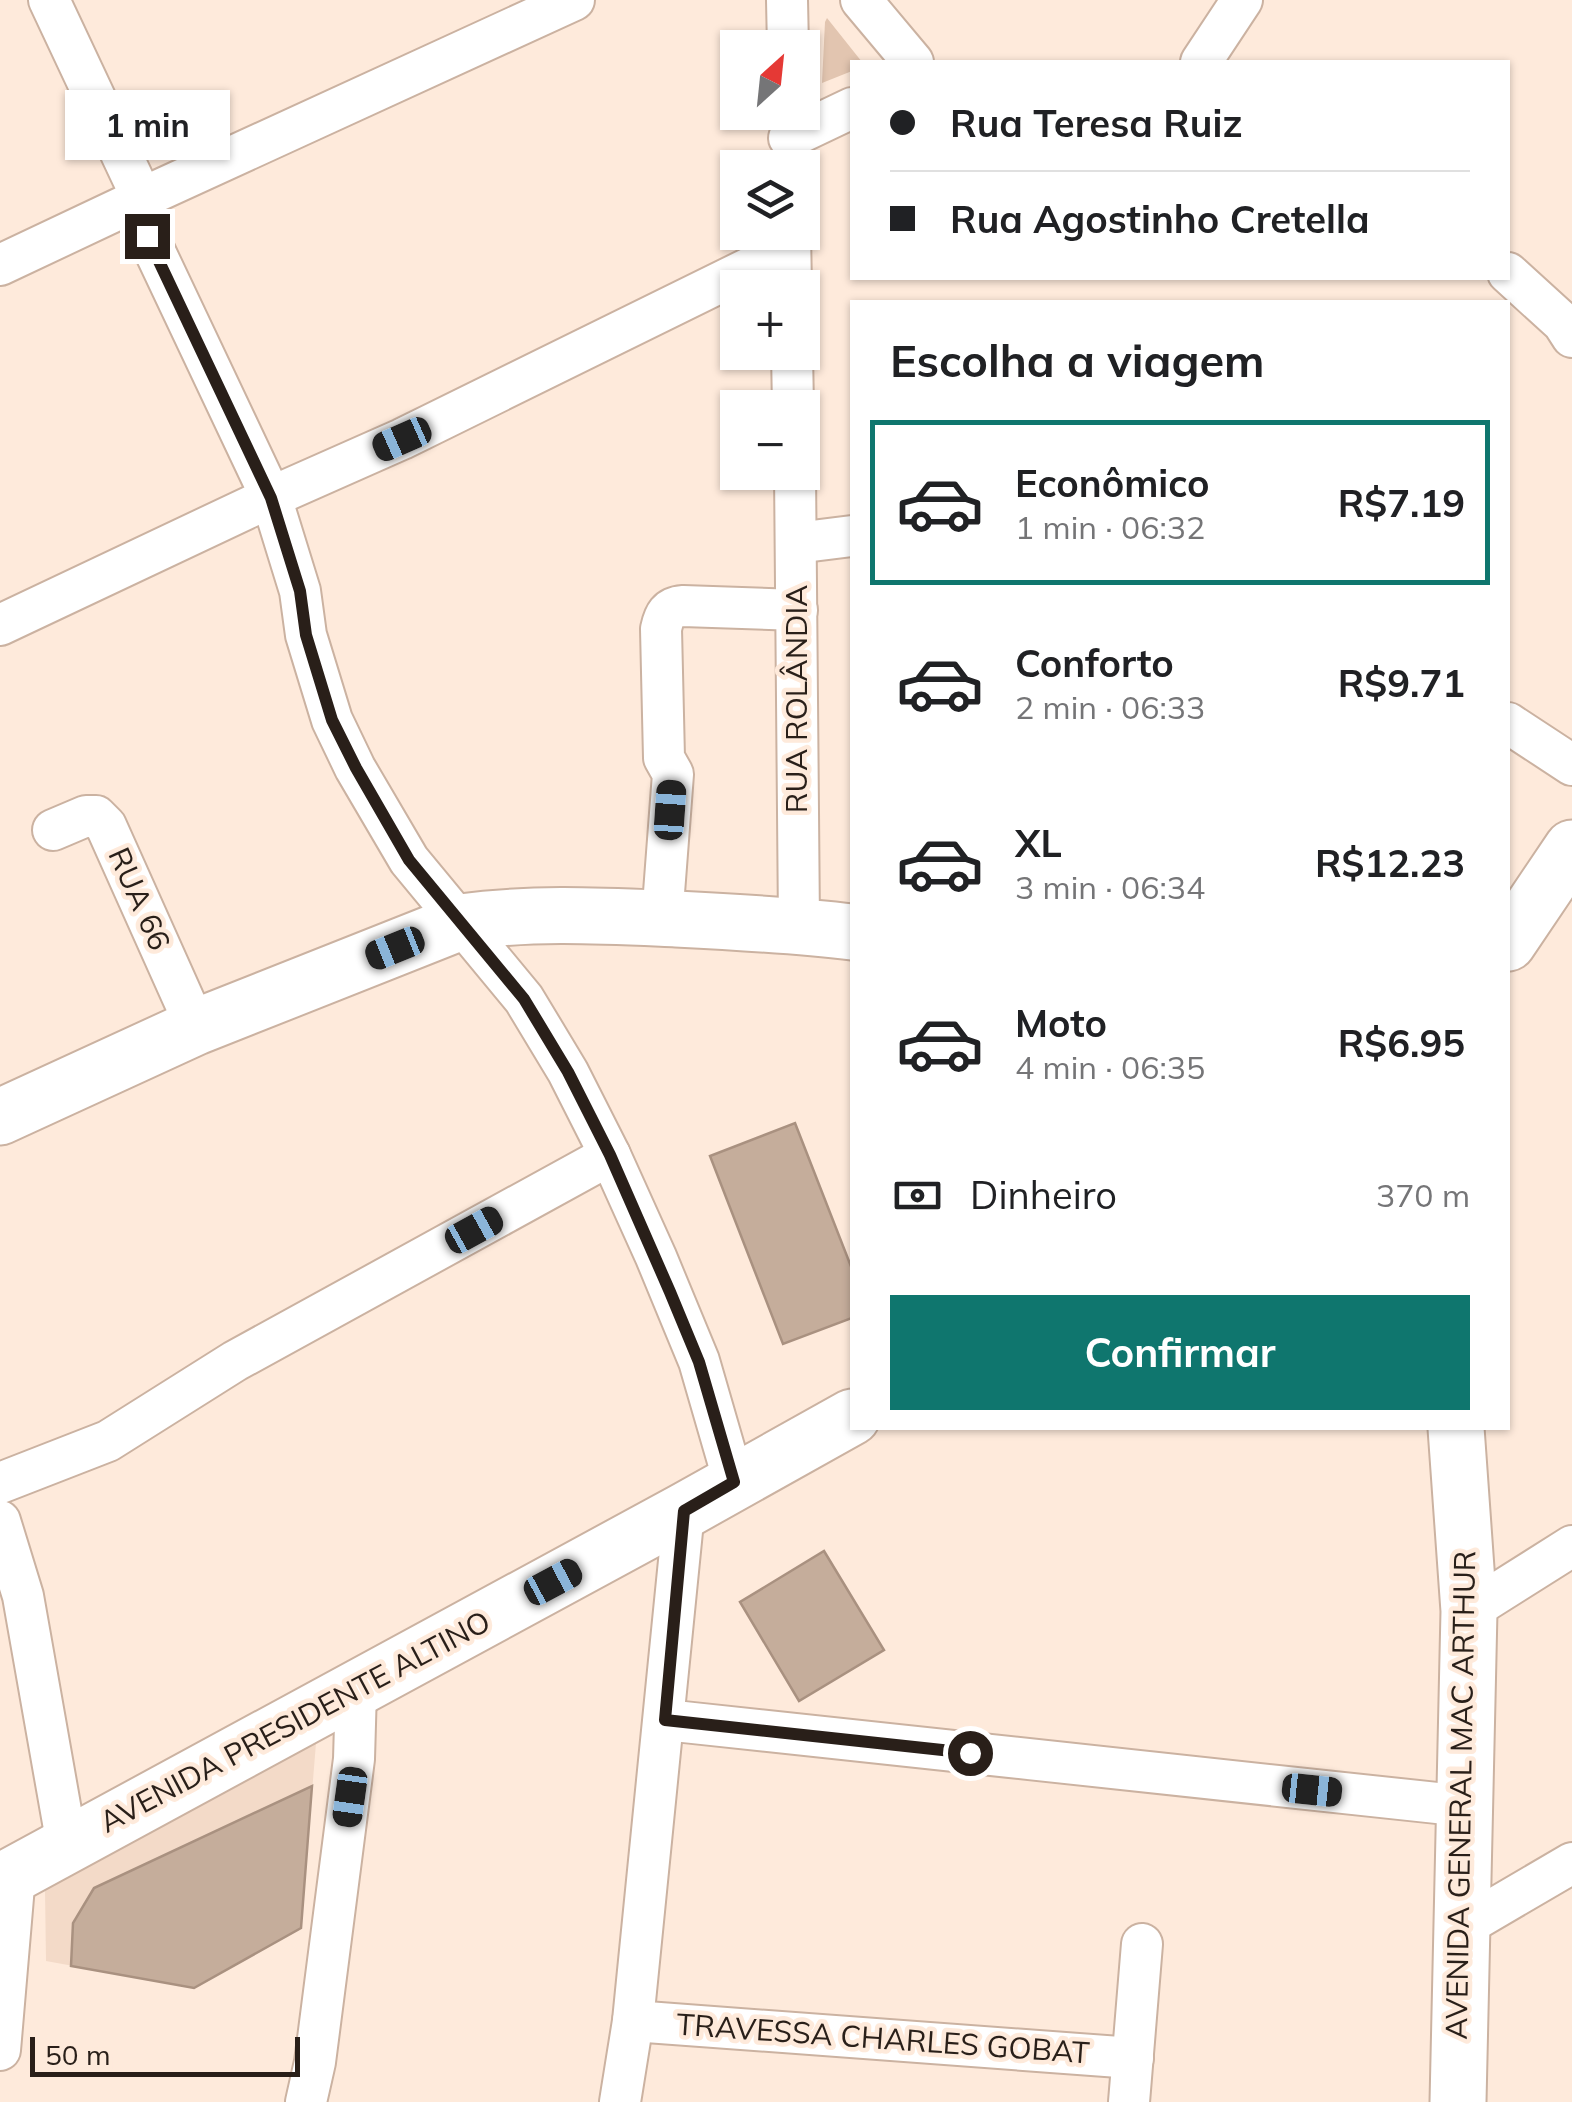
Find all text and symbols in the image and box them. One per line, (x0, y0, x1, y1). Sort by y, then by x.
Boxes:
north arrow (720, 30, 820, 130)
map controls (720, 30, 820, 490)
callout: 1 min (64, 91, 230, 161)
text: Rua Teresa Ruiz (950, 99, 1242, 147)
text: 1 min (105, 105, 190, 145)
button: layers (720, 150, 820, 250)
text: Rua Agostinho Cretella (950, 195, 1369, 243)
route end (125, 214, 170, 259)
button: + (720, 270, 820, 370)
text: Escolha a viagem (890, 332, 1265, 388)
button: − (720, 390, 820, 490)
car (368, 413, 436, 465)
icon: car (895, 458, 985, 548)
text: Econômico (1015, 459, 1210, 507)
text: R$7.19 (1338, 479, 1465, 527)
text: 1 min · 06:32 (1015, 507, 1205, 547)
street label: RUA ROLÂNDIA (777, 585, 815, 813)
icon: car (895, 638, 985, 728)
text: Conforto (1015, 639, 1174, 687)
text: R$9.71 (1338, 659, 1465, 707)
text: 2 min · 06:33 (1015, 687, 1205, 727)
car (653, 779, 687, 841)
icon: car (895, 818, 985, 908)
text: XL (1015, 819, 1062, 867)
text: R$12.23 (1315, 839, 1465, 887)
street label: RUA 66 (101, 841, 179, 956)
text: 3 min · 06:34 (1015, 867, 1205, 907)
car (362, 923, 428, 973)
icon: car (895, 998, 985, 1088)
text: Moto (1015, 999, 1107, 1047)
text: R$6.95 (1338, 1019, 1465, 1067)
text: 4 min · 06:35 (1015, 1047, 1205, 1087)
icon: cash (890, 1168, 945, 1223)
text: Dinheiro (970, 1171, 1117, 1219)
text: 370 m (1376, 1175, 1470, 1215)
car (440, 1202, 508, 1258)
button: Confirmar (890, 1295, 1470, 1410)
street label: AVENIDA GENERAL MAC ARTHUR (1437, 1550, 1483, 2040)
car (519, 1555, 587, 1609)
street label: AVENIDA PRESIDENTE ALTINO (93, 1602, 496, 1841)
route start (948, 1731, 993, 1776)
car (331, 1765, 369, 1829)
car (1281, 1772, 1343, 1808)
street label: TRAVESSA CHARLES GOBAT (675, 2005, 1091, 2071)
scale bar (30, 2032, 300, 2076)
text: 50 m (45, 2037, 111, 2072)

